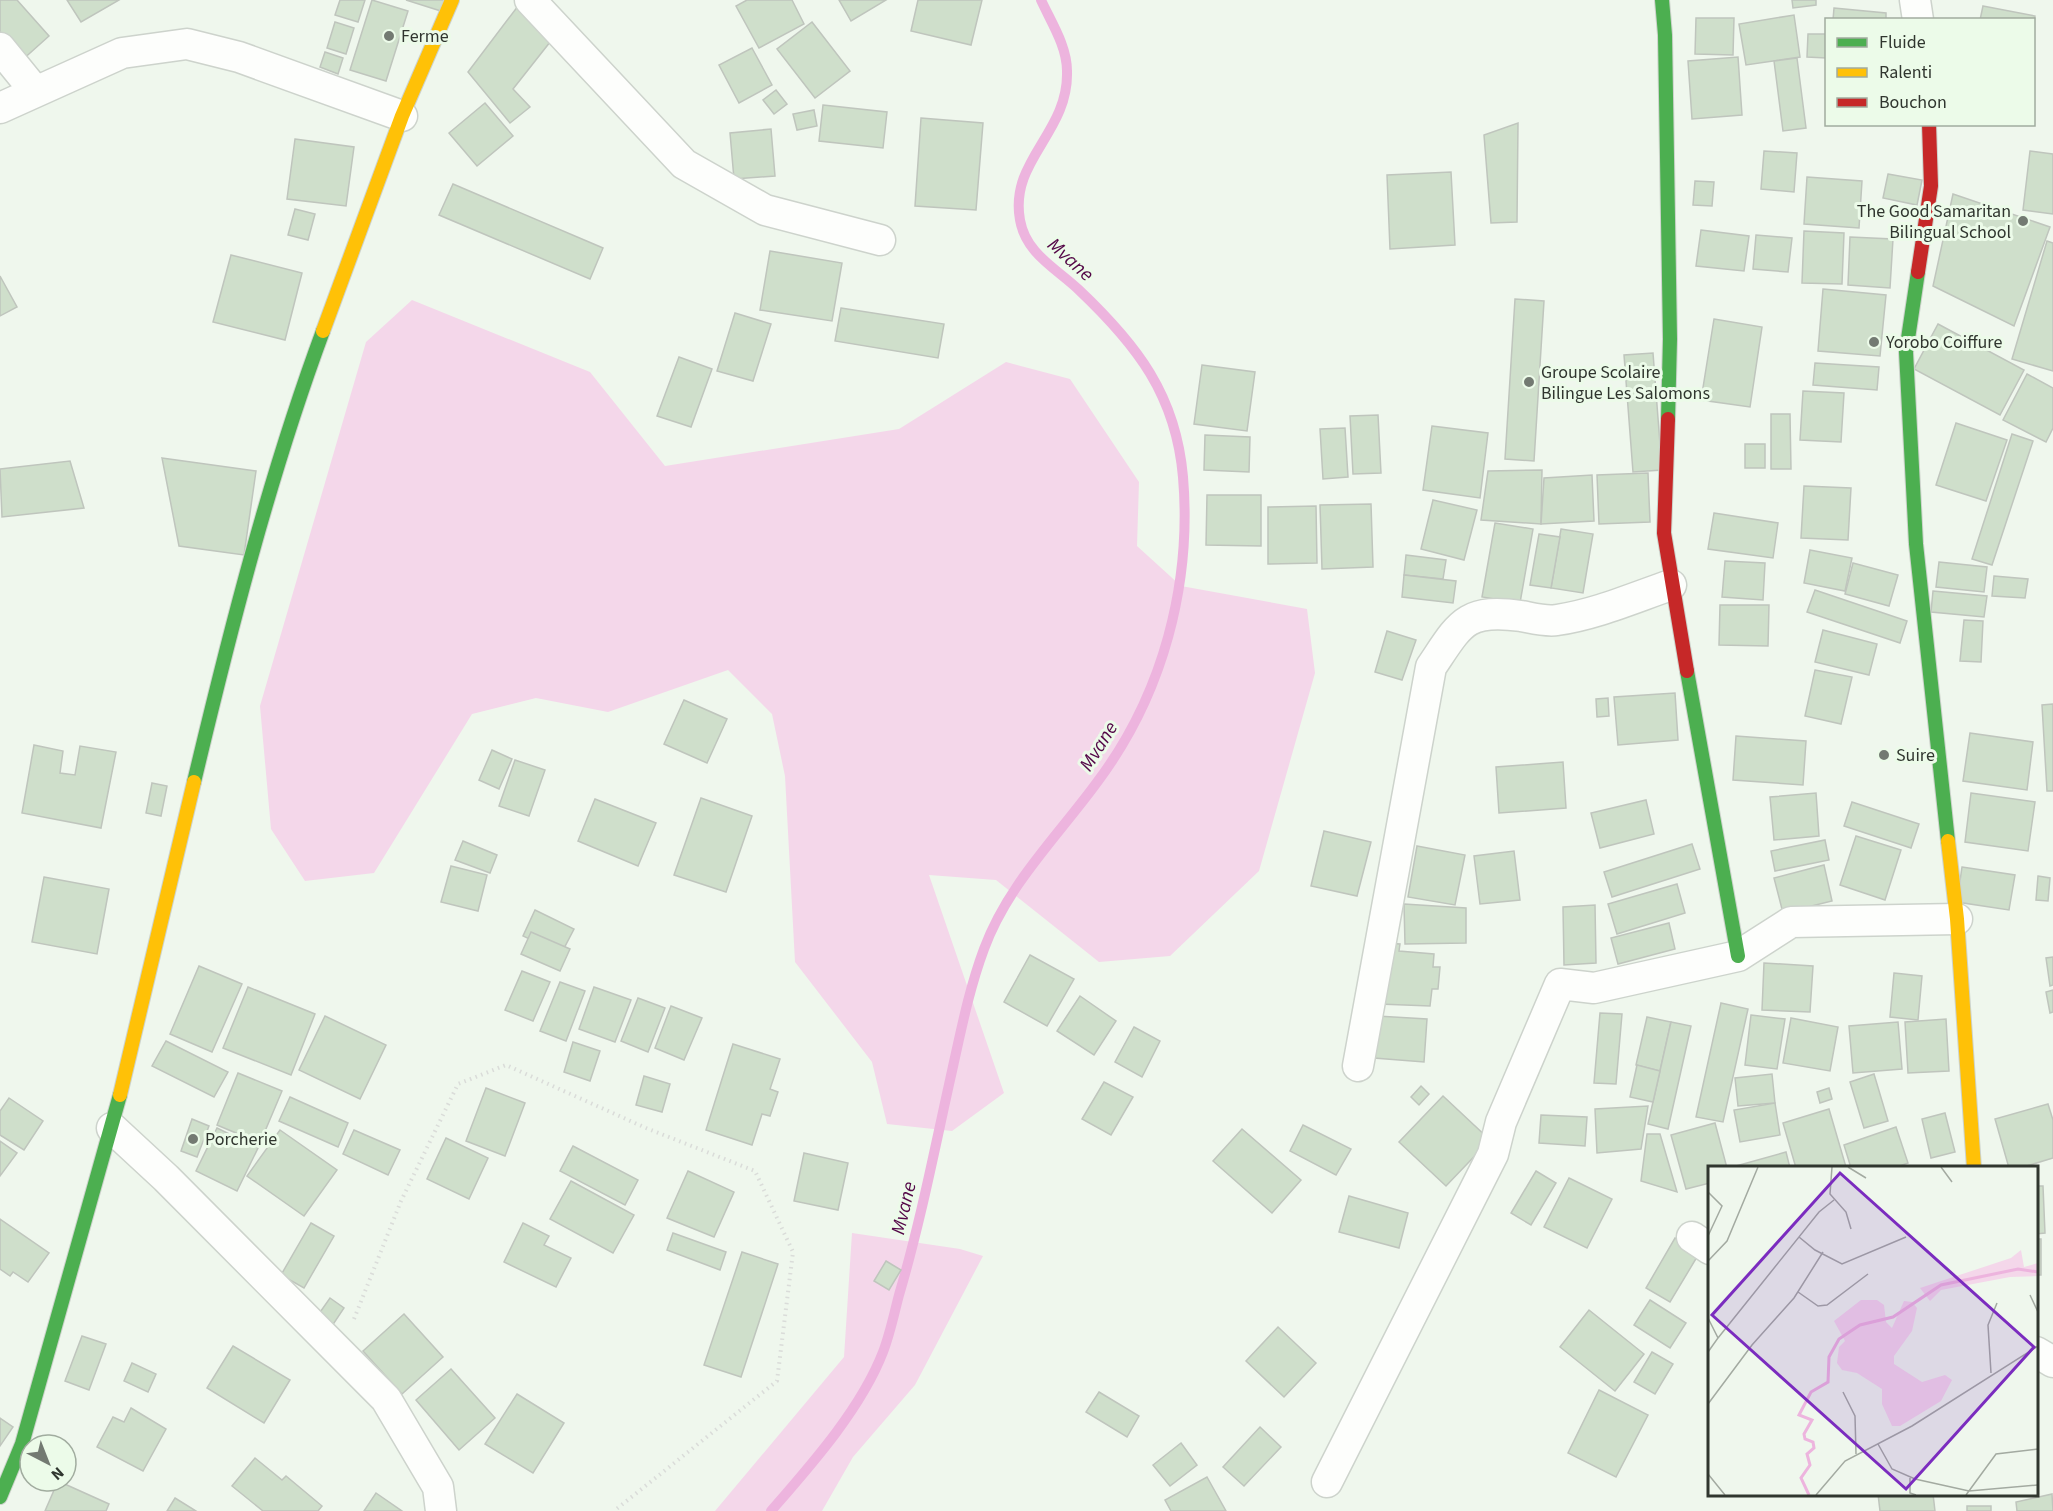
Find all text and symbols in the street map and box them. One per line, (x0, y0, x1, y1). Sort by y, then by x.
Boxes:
legend (1825, 18, 2035, 126)
place label: Ferme (401, 24, 449, 49)
marker: Ferme (382, 29, 396, 43)
text: Fluide (1879, 30, 1926, 55)
text: Ralenti (1879, 60, 1932, 85)
text: Bouchon (1879, 90, 1947, 115)
place label: The Good Samaritan Bilingual School (1857, 199, 2011, 245)
marker: The Good Samaritan Bilingual School (2016, 214, 2030, 228)
water label: Mvane (1041, 231, 1100, 288)
place label: Yorobo Coiffure (1885, 330, 2002, 355)
marker: Yorobo Coiffure (1867, 335, 1881, 349)
place label: Groupe Scolaire Bilingue Les Salomons (1541, 360, 1710, 406)
marker: Groupe Scolaire Bilingue Les Salomons (1522, 375, 1536, 389)
water label: Mvane (1073, 716, 1125, 777)
place label: Suire (1896, 743, 1935, 768)
marker: Suire (1877, 748, 1891, 762)
place label: Porcherie (205, 1127, 277, 1152)
marker: Porcherie (186, 1132, 200, 1146)
inset map (1708, 1166, 2038, 1496)
water label: Mvane (884, 1179, 924, 1238)
north arrow (18, 1433, 78, 1493)
text: N (46, 1462, 69, 1485)

